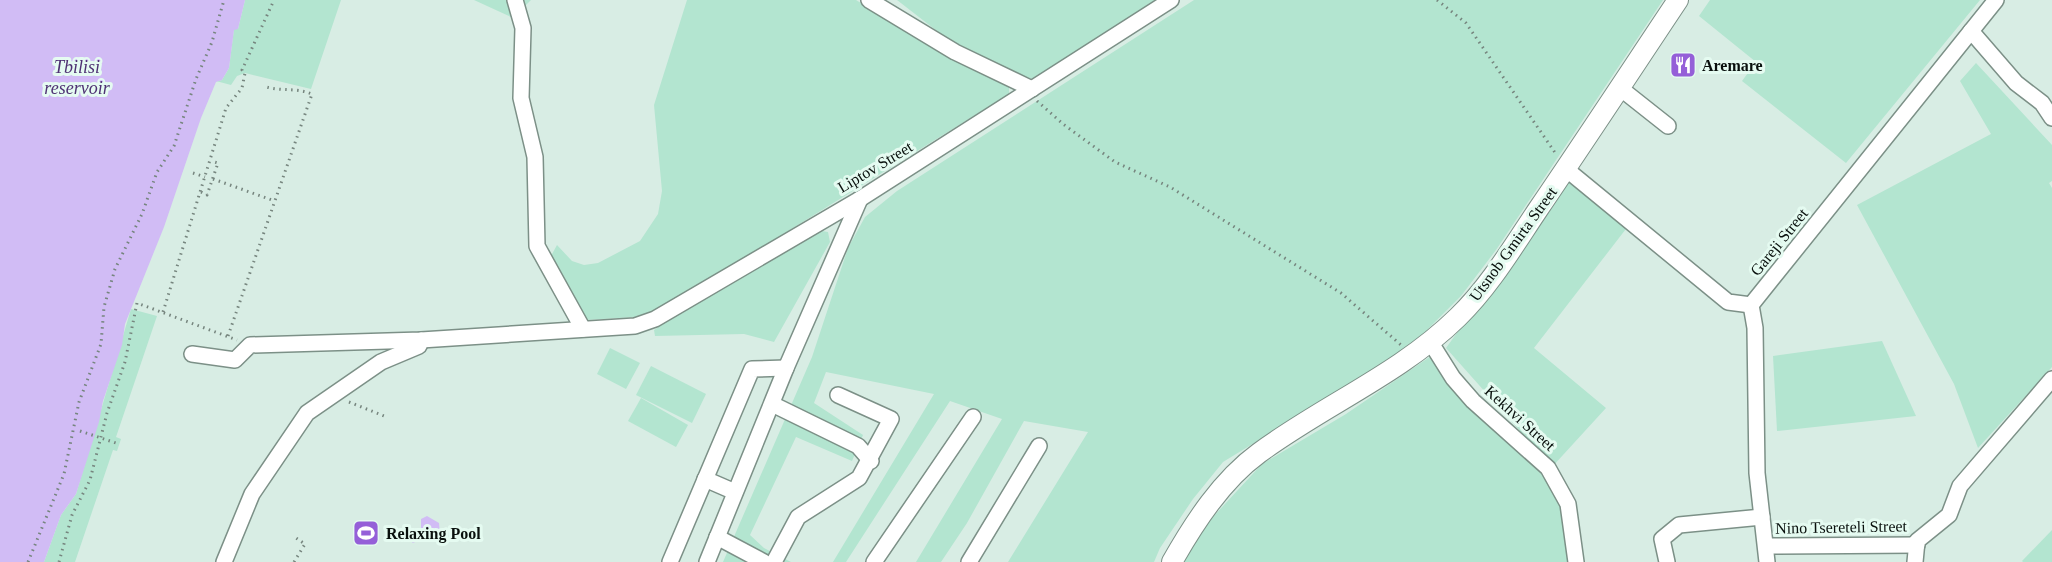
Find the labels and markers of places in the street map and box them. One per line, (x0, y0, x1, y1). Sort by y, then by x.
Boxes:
restaurant icon: Aremare (1668, 50, 1698, 80)
place label: Aremare (1702, 57, 1763, 74)
sports icon: Relaxing Pool (351, 518, 381, 548)
place label: Relaxing Pool (386, 525, 481, 543)

